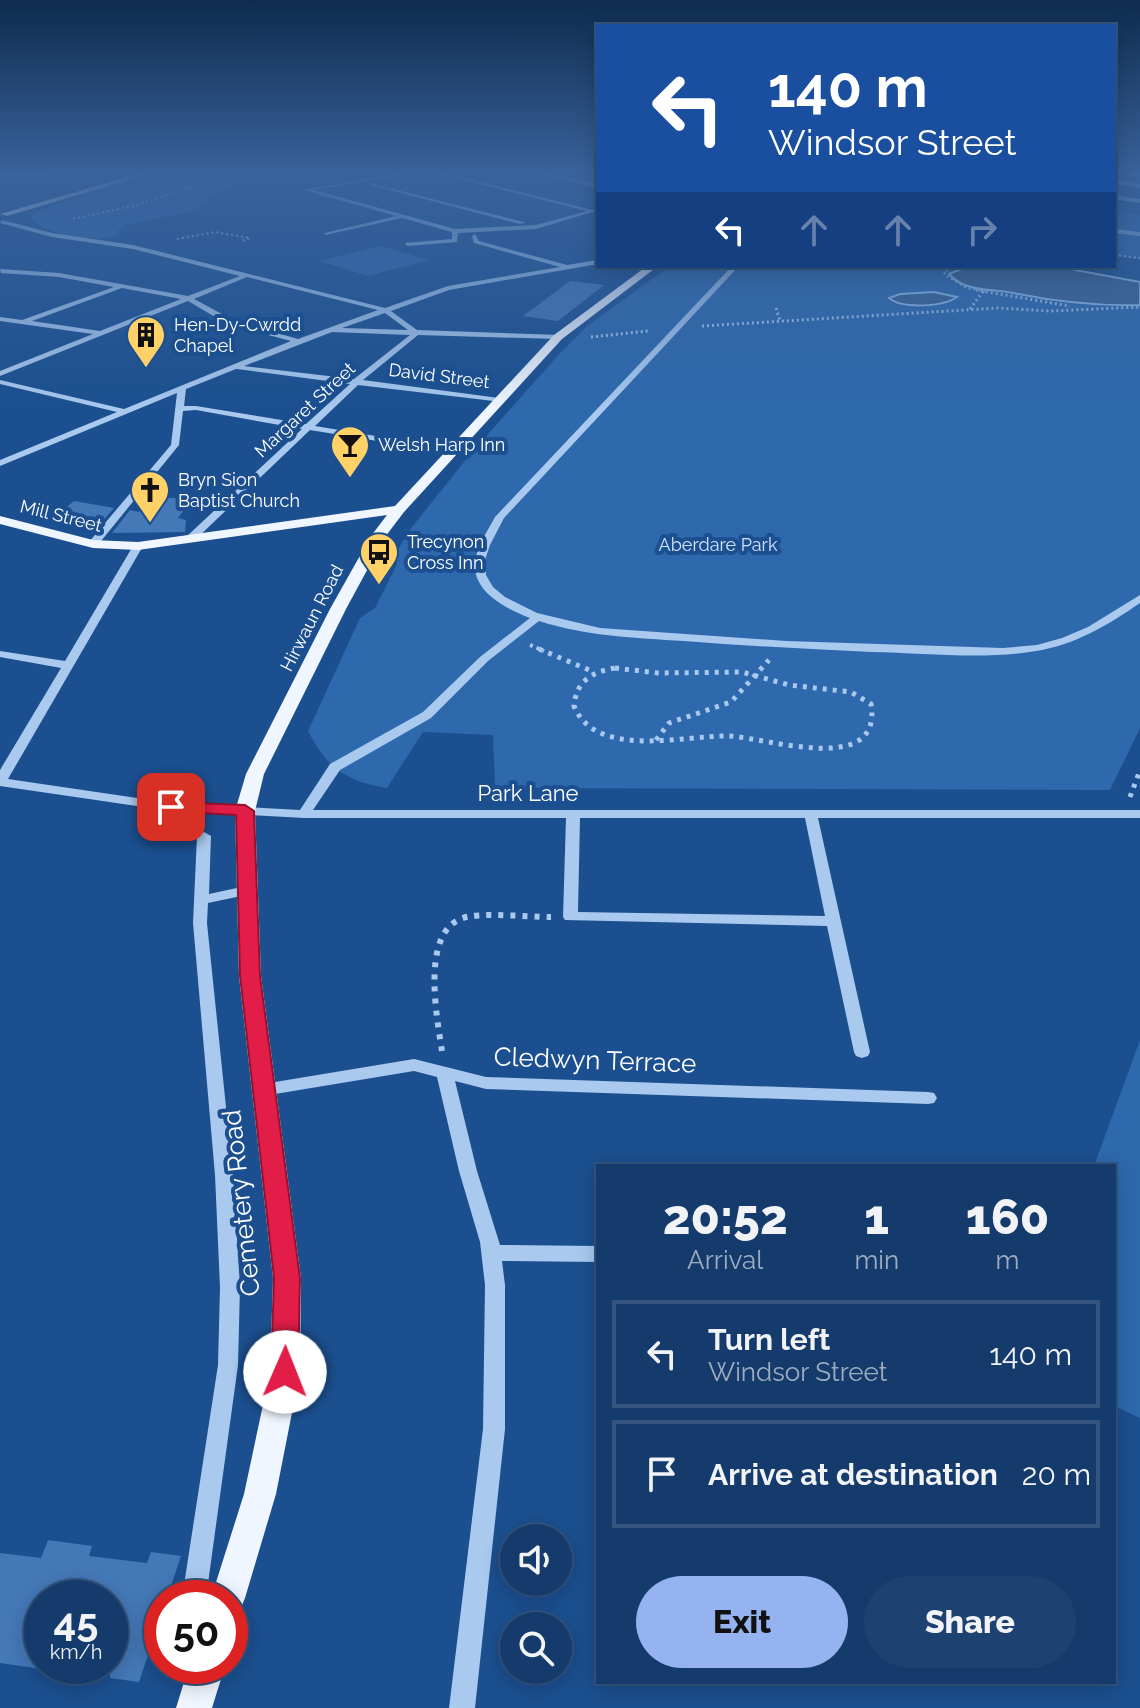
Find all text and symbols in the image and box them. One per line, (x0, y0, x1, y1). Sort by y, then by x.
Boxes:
text: 140 m (768, 54, 928, 120)
icon: left (636, 56, 740, 160)
text: Windsor Street (768, 121, 1016, 163)
icon: left (708, 208, 752, 252)
icon: ahead (792, 208, 836, 252)
icon: ahead (876, 208, 920, 252)
icon: right (960, 208, 1004, 252)
building icon: Hen-Dy-Cwrdd Chapel (125, 314, 167, 369)
place label: Hen-Dy-Cwrdd Chapel (174, 314, 301, 356)
street label: Margaret Street (250, 358, 359, 461)
street label: David Street (387, 359, 491, 392)
bar icon: Welsh Harp Inn (329, 424, 371, 479)
place label: Welsh Harp Inn (378, 434, 505, 455)
church icon: Bryn Sion Baptist Church (129, 469, 171, 524)
place label: Bryn Sion Baptist Church (178, 469, 300, 511)
street label: Mill Street (18, 495, 104, 536)
bus stop icon: Trecynon Cross Inn (358, 531, 400, 586)
place label: Trecynon Cross Inn (407, 531, 484, 573)
park label: Aberdare Park (659, 534, 778, 555)
street label: Hirwaun Road (276, 561, 347, 675)
pin (137, 773, 205, 841)
street label: Park Lane (477, 780, 579, 806)
icon: arrive (149, 785, 193, 829)
street label: Cledwyn Terrace (493, 1041, 697, 1079)
street label: Cemetery Road (216, 1108, 266, 1298)
text: 20:52 (663, 1189, 788, 1245)
text: 1 (864, 1189, 889, 1245)
text: 160 (966, 1189, 1049, 1245)
text: Arrival (687, 1245, 763, 1275)
text: min (854, 1245, 899, 1275)
text: m (996, 1245, 1020, 1275)
text: Turn left (708, 1322, 830, 1357)
position arrow (243, 1330, 327, 1414)
icon: left (640, 1332, 684, 1376)
text: 140 m (989, 1337, 1072, 1372)
text: Windsor Street (708, 1357, 887, 1387)
icon: arrive (640, 1452, 684, 1496)
text: Arrive at destination (708, 1457, 998, 1492)
text: 20 m (1022, 1457, 1091, 1492)
map controls (500, 1524, 572, 1684)
button: sound (500, 1524, 572, 1596)
button: Exit (636, 1576, 848, 1668)
button: Share (864, 1576, 1076, 1668)
speed limit sign: 50 (144, 1580, 248, 1684)
text: 45 (53, 1598, 98, 1645)
button: search (500, 1612, 572, 1684)
text: km/h (50, 1640, 102, 1664)

